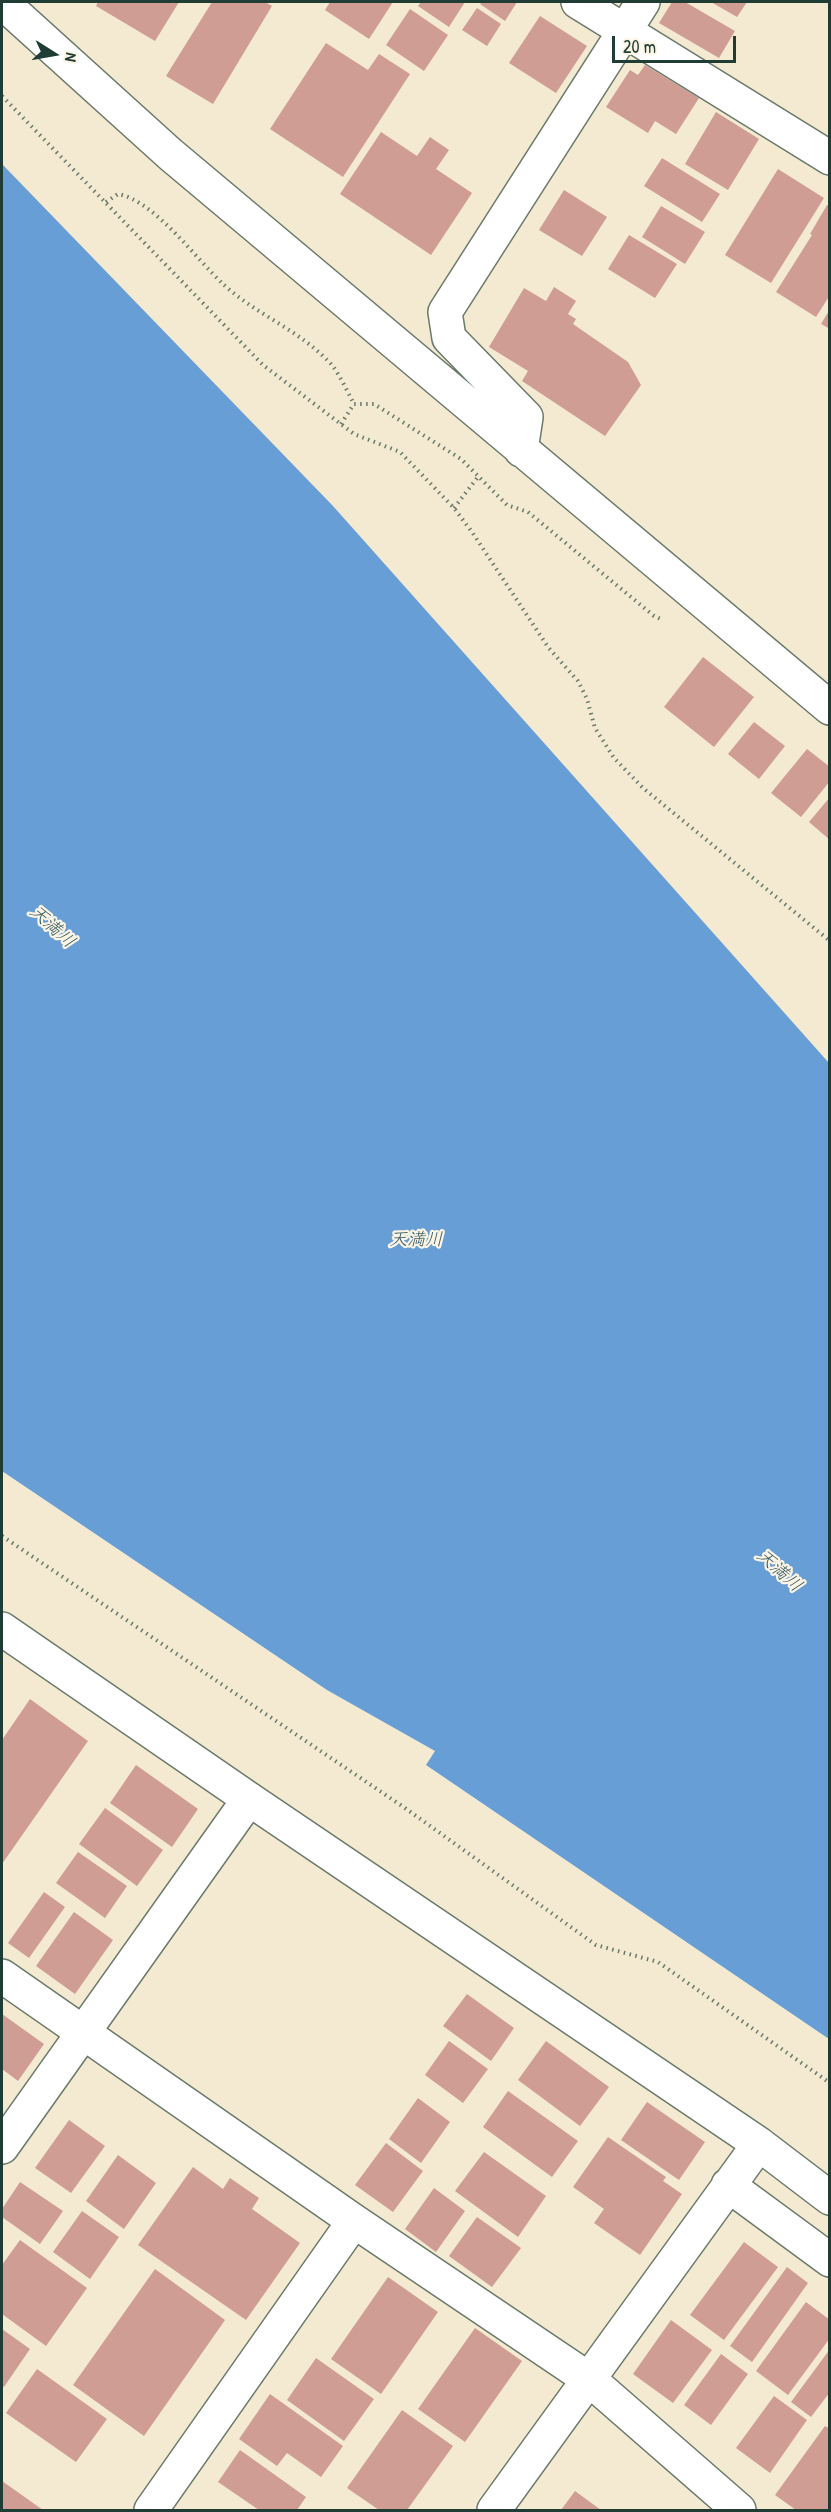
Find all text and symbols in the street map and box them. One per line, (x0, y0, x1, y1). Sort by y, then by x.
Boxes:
north arrow (24, 24, 84, 84)
scale bar (615, 24, 740, 62)
text: 20 m (623, 34, 656, 59)
text: N (60, 51, 83, 64)
water label: 天満川 (25, 901, 79, 953)
water label: 天満川 (389, 1229, 443, 1251)
water label: 天満川 (752, 1545, 806, 1597)

